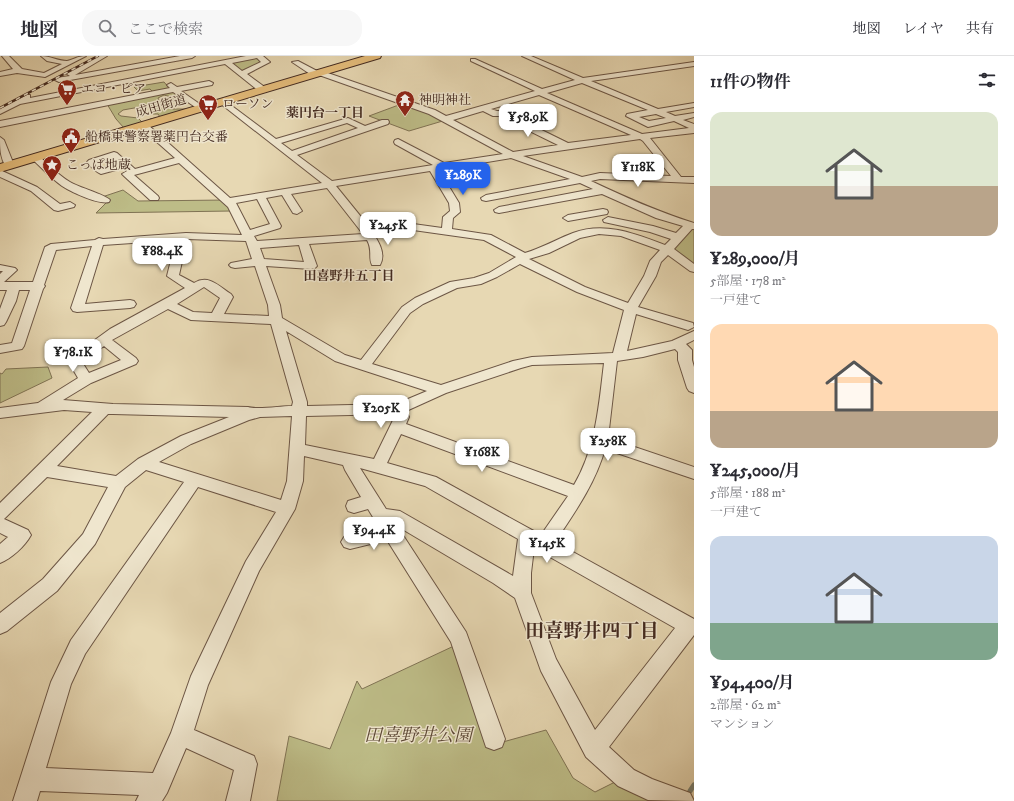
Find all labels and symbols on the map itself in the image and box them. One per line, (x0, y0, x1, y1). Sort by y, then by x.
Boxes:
supermarket icon: エコ・ピア (56, 78, 78, 106)
place label: エコ・ピア (81, 81, 146, 97)
temple icon: 神明神社 (394, 89, 416, 117)
street label: 成田街道 (134, 91, 188, 121)
place label: 神明神社 (419, 92, 471, 108)
supermarket icon: ローソン (197, 93, 219, 121)
place label: ローソン (222, 96, 273, 112)
pin: ¥58.9K (495, 104, 561, 138)
district label: 薬円台一丁目 (286, 105, 364, 121)
public building icon: 船橋東警察署薬円台交番 (60, 126, 82, 154)
place label: 船橋東警察署薬円台交番 (85, 129, 228, 145)
place icon: こっぱ地蔵 (41, 154, 63, 182)
pin: ¥118K (610, 154, 666, 188)
place label: こっぱ地蔵 (66, 157, 131, 173)
pin: ¥289K (435, 162, 491, 196)
pin: ¥245K (360, 212, 416, 246)
pin: ¥88.4K (129, 238, 195, 272)
district label: 田喜野井五丁目 (303, 268, 395, 284)
pin: ¥78.1K (40, 339, 106, 373)
pin: ¥205K (353, 395, 409, 429)
pin: ¥258K (580, 428, 636, 462)
pin: ¥168K (454, 439, 510, 473)
pin: ¥94.4K (341, 517, 407, 551)
pin: ¥145K (519, 530, 575, 564)
district label: 田喜野井四丁目 (525, 620, 659, 643)
park label: 田喜野井公園 (364, 725, 475, 747)

